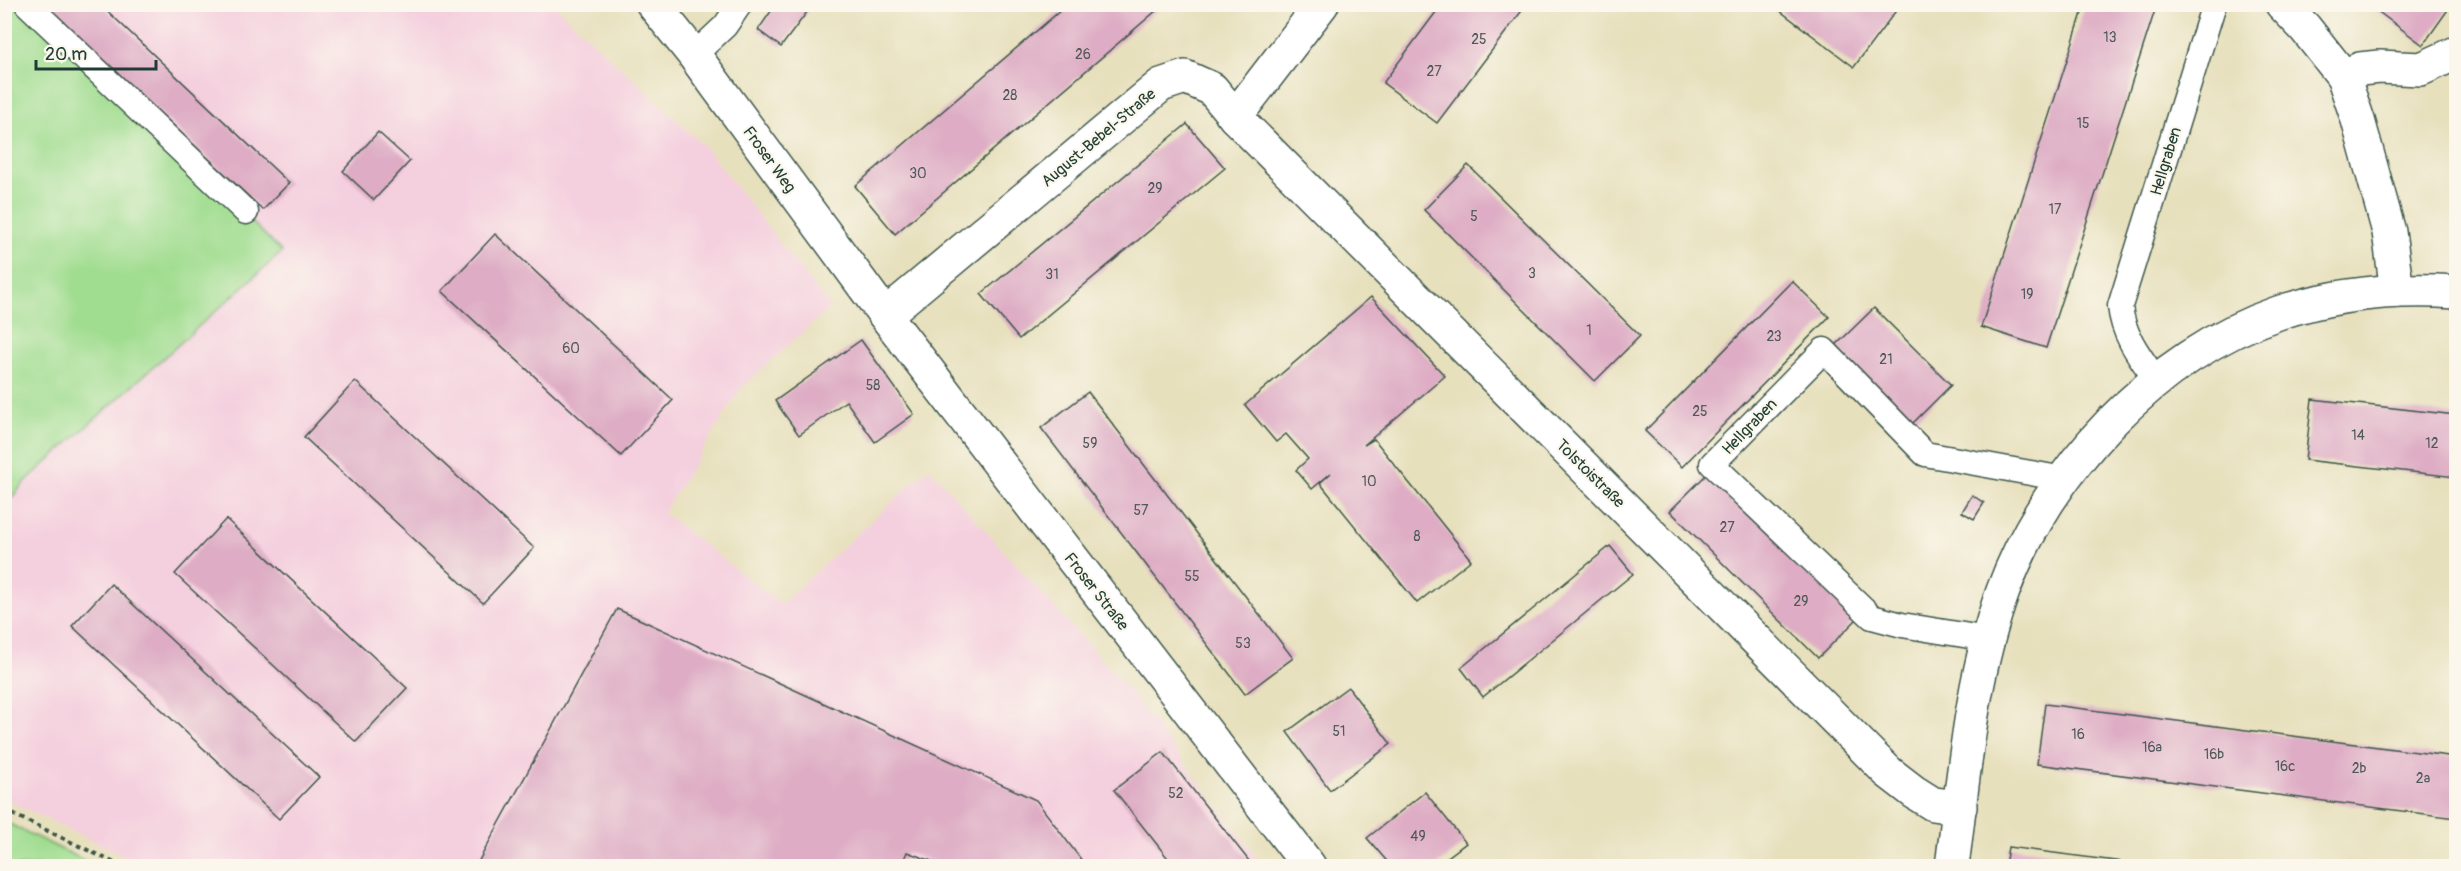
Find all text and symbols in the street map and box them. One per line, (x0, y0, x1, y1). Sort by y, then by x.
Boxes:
house number: 13 (2103, 29, 2117, 46)
house number: 25 (1471, 31, 1487, 48)
scale bar (36, 33, 156, 71)
text: 20 m (45, 43, 87, 66)
house number: 26 (1075, 46, 1091, 63)
house number: 27 (1426, 63, 1442, 80)
street label: August-Bebel-Straße (1037, 84, 1160, 191)
house number: 28 (1003, 87, 1017, 104)
house number: 15 (2076, 115, 2090, 132)
street label: Froser Weg (738, 122, 800, 197)
street label: Hellgraben (2146, 125, 2186, 198)
house number: 30 (909, 165, 927, 182)
house number: 29 (1147, 180, 1163, 197)
house number: 17 (2049, 201, 2062, 218)
house number: 5 (1470, 208, 1478, 225)
house number: 3 (1528, 265, 1536, 282)
house number: 31 (1045, 266, 1059, 283)
house number: 19 (2021, 286, 2033, 303)
house number: 1 (1586, 322, 1592, 339)
house number: 23 (1766, 328, 1782, 345)
house number: 60 (562, 340, 580, 357)
house number: 21 (1879, 351, 1893, 368)
house number: 58 (866, 377, 880, 394)
street label: Hellgraben (1718, 394, 1781, 459)
house number: 25 (1692, 403, 1708, 420)
house number: 14 (2351, 427, 2365, 444)
house number: 59 (1083, 435, 1097, 452)
street label: Tolstoistraße (1552, 435, 1629, 512)
house number: 12 (2425, 435, 2439, 452)
house number: 10 (1361, 473, 1377, 490)
house number: 57 (1134, 502, 1149, 519)
house number: 27 (1719, 519, 1735, 536)
house number: 8 (1413, 528, 1421, 545)
street label: Froser Straße (1060, 549, 1133, 635)
house number: 55 (1184, 568, 1200, 585)
house number: 29 (1793, 593, 1809, 610)
house number: 53 (1235, 635, 1251, 652)
house number: 51 (1332, 723, 1346, 740)
house number: 16 (2071, 726, 2085, 743)
house number: 16a (2142, 739, 2162, 756)
house number: 16b (2204, 746, 2224, 763)
house number: 16c (2275, 758, 2295, 775)
house number: 2b (2352, 760, 2366, 777)
house number: 2a (2416, 770, 2430, 787)
house number: 52 (1168, 785, 1184, 802)
house number: 49 (1410, 828, 1426, 845)

